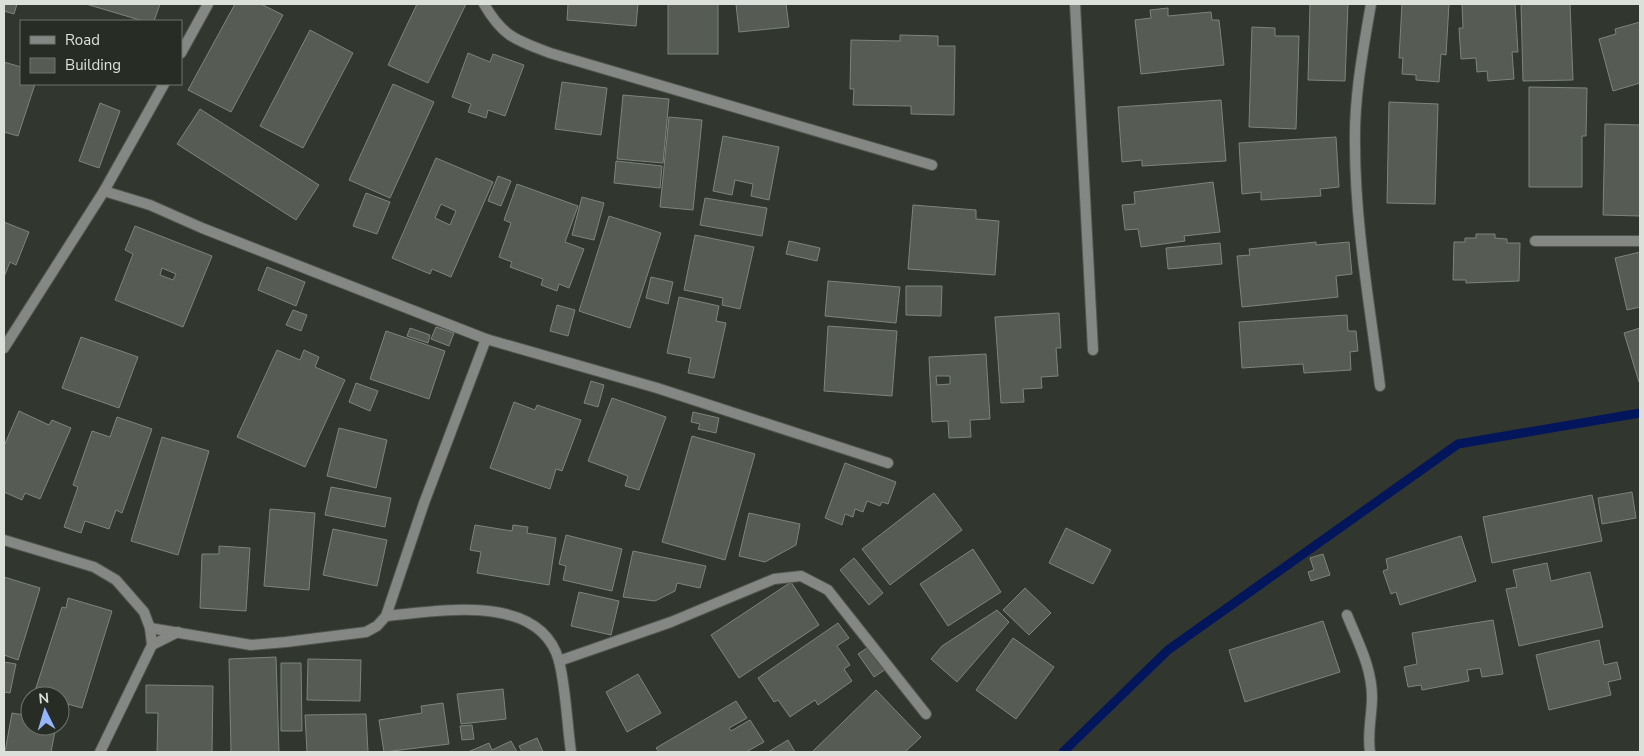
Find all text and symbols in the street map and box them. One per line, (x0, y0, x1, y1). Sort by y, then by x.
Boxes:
legend (20, 20, 182, 85)
text: Road (65, 30, 100, 50)
text: Building (65, 55, 121, 75)
north arrow (20, 686, 70, 736)
text: N (38, 689, 50, 708)

